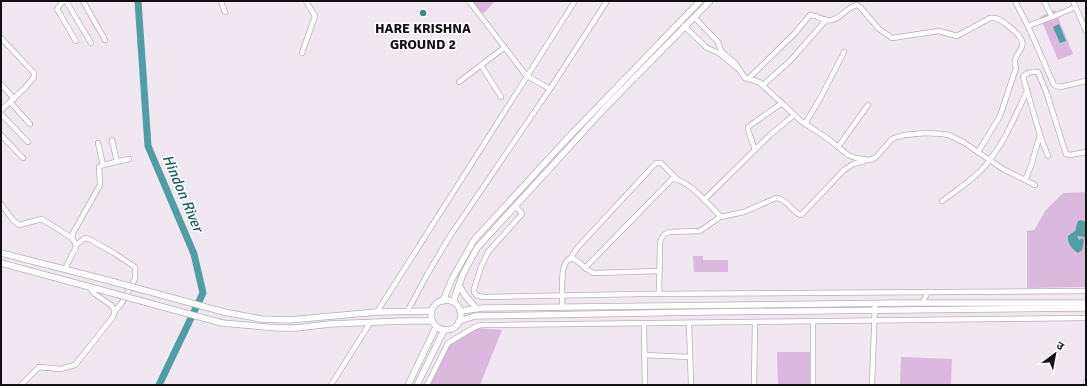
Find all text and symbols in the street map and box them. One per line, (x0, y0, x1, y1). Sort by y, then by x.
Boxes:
marker: HARE KRISHNA GROUND 2 (418, 8, 428, 18)
place label: HARE KRISHNA GROUND 2 (375, 20, 471, 53)
water label: Hindon River (159, 152, 208, 237)
north arrow (1035, 334, 1075, 374)
text: उ (1054, 339, 1067, 353)

